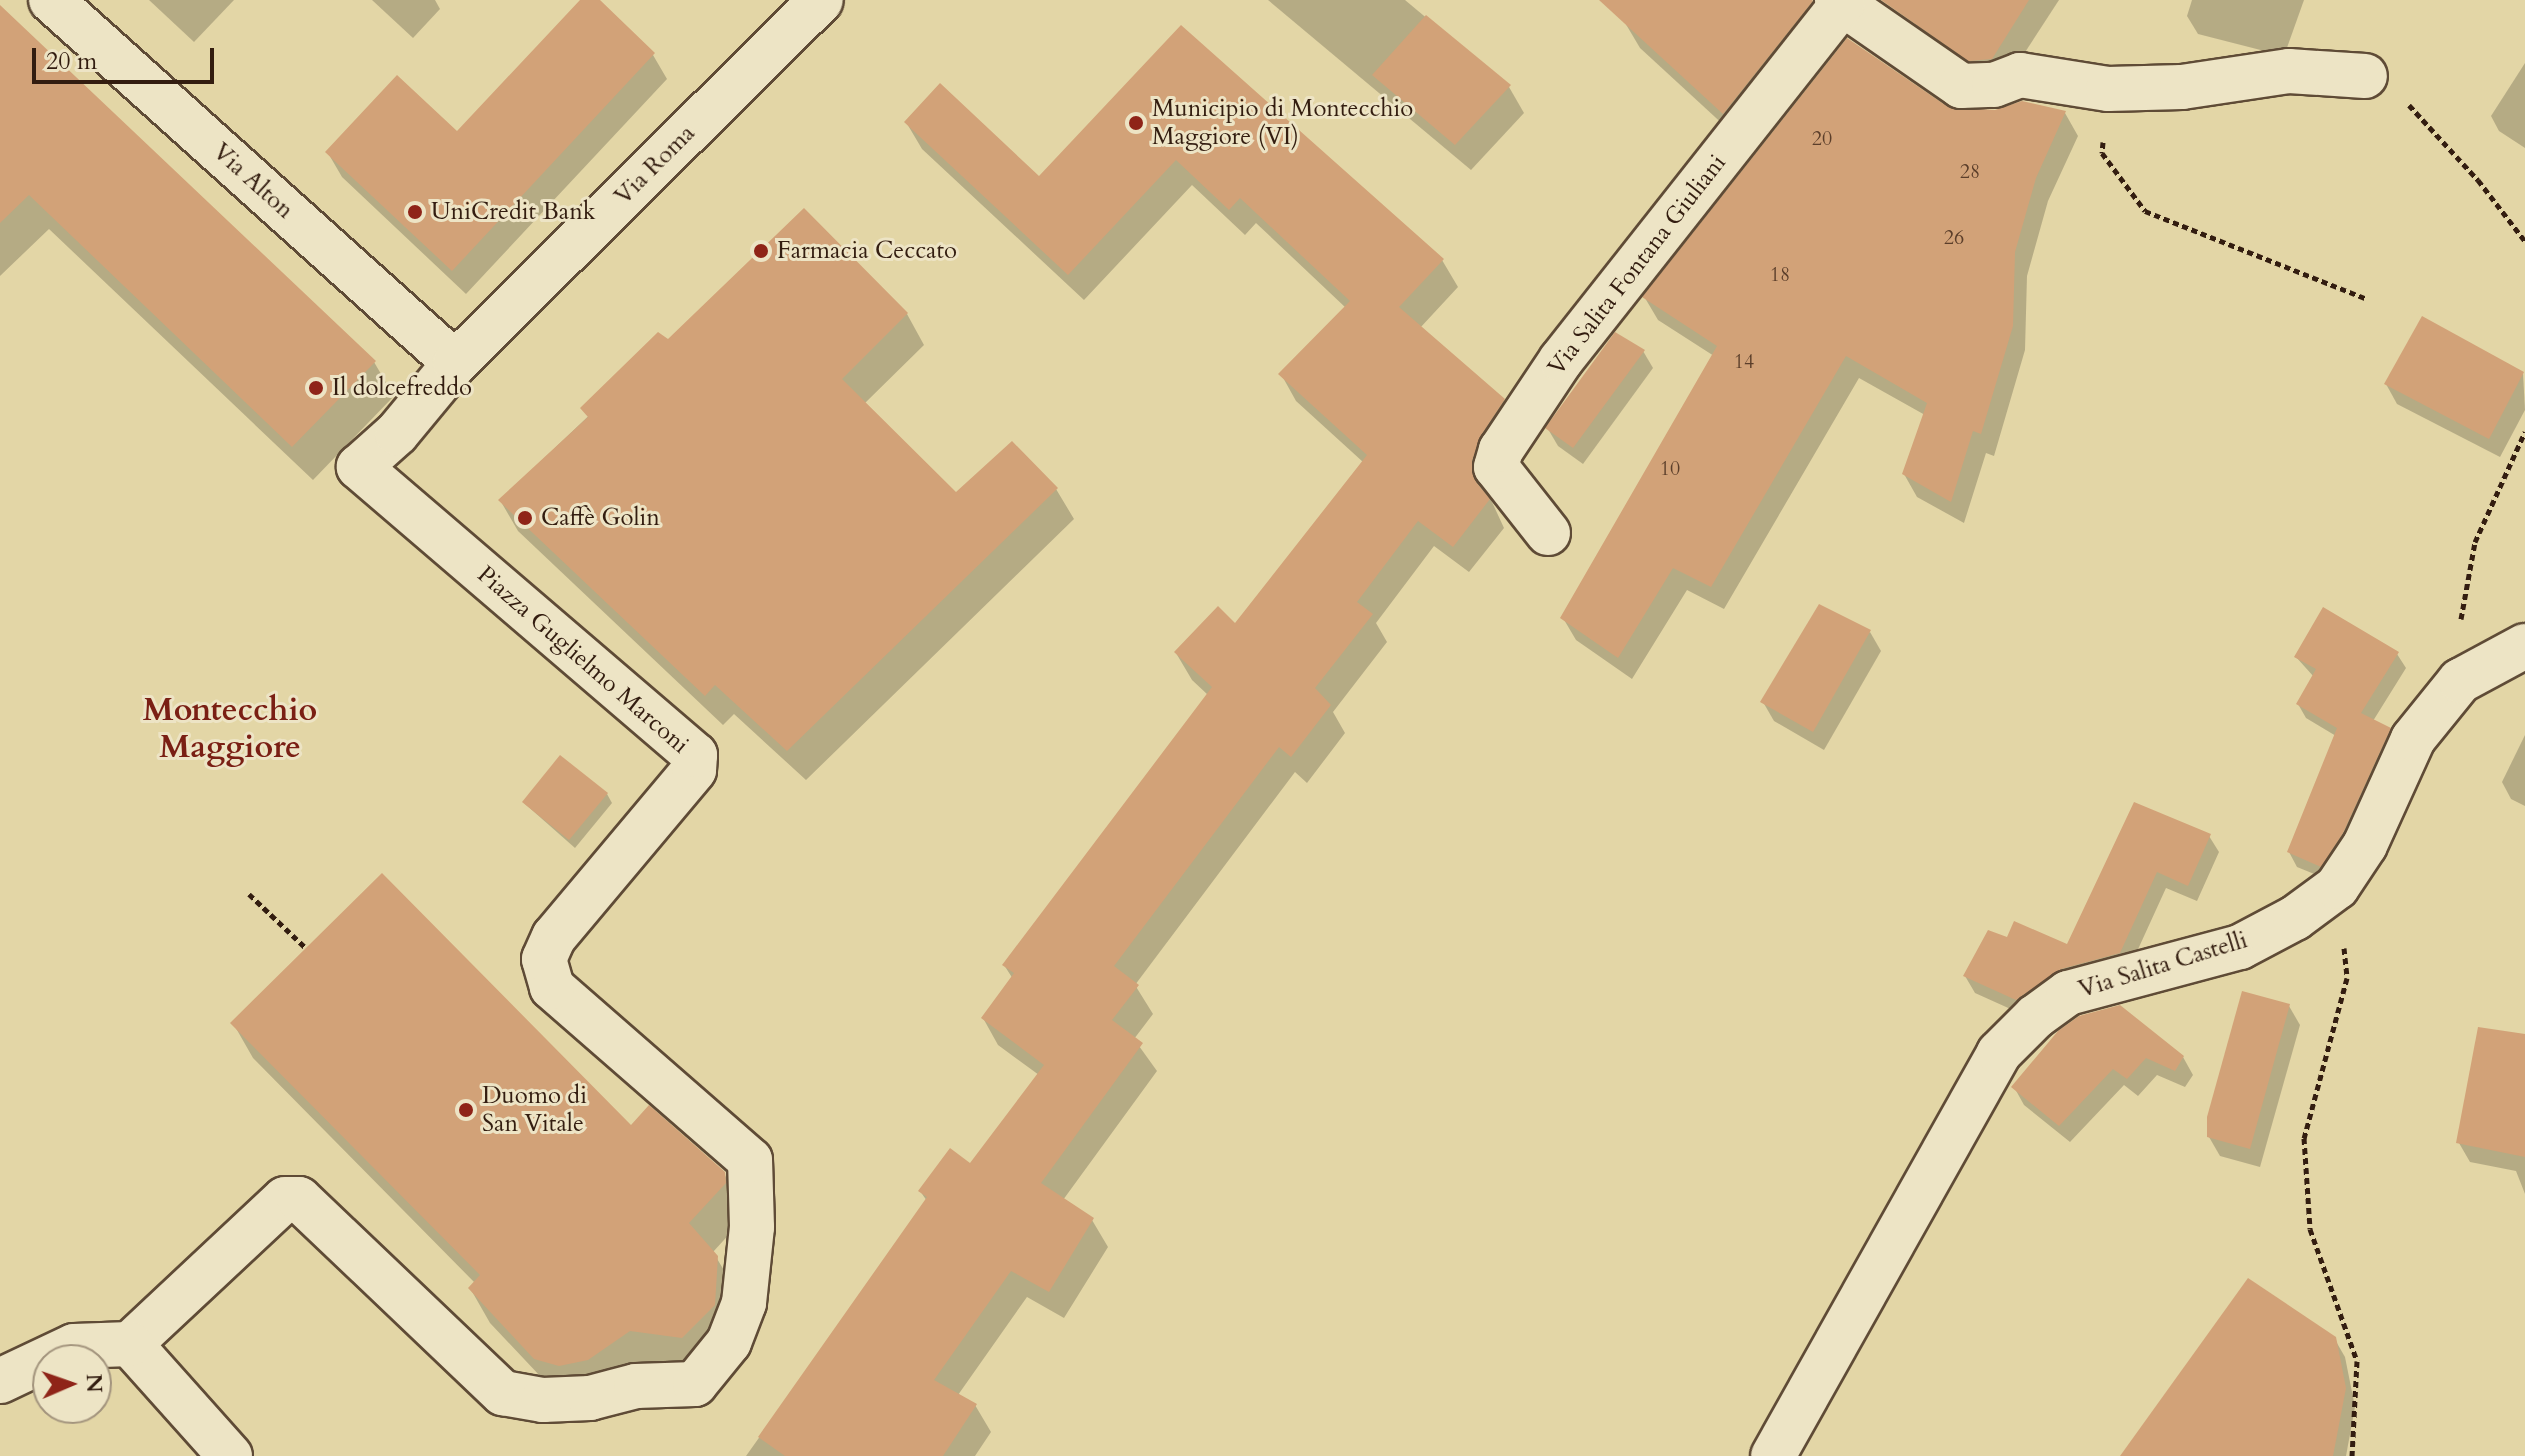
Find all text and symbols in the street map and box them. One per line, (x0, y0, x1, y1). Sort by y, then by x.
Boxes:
scale bar (36, 32, 218, 82)
text: 20 m (46, 45, 97, 78)
place label: Municipio di Montecchio Maggiore (VI) (1152, 95, 1413, 151)
marker: Municipio di Montecchio Maggiore (VI) (1127, 114, 1145, 132)
street label: Via Roma (609, 119, 701, 211)
house number: 20 (1812, 126, 1832, 150)
street label: Via Alton (207, 137, 299, 225)
street label: Via Salita Fontana Giuliani (1542, 149, 1732, 381)
house number: 28 (1960, 159, 1980, 183)
place label: UniCredit Bank (431, 198, 596, 226)
marker: UniCredit Bank (406, 203, 424, 221)
house number: 26 (1944, 225, 1964, 249)
place label: Farmacia Ceccato (777, 237, 957, 265)
marker: Farmacia Ceccato (752, 242, 770, 260)
house number: 18 (1770, 262, 1790, 286)
house number: 14 (1734, 349, 1754, 373)
place label: Il dolcefreddo (332, 374, 472, 402)
marker: Il dolcefreddo (307, 379, 325, 397)
house number: 10 (1660, 456, 1680, 480)
place label: Caffè Golin (541, 504, 660, 532)
marker: Caffè Golin (516, 509, 534, 527)
street label: Piazza Guglielmo Marconi (471, 560, 695, 760)
district label: Montecchio Maggiore (143, 692, 317, 767)
street label: Via Salita Castelli (2075, 926, 2251, 1004)
place label: Duomo di San Vitale (482, 1082, 587, 1138)
marker: Duomo di San Vitale (457, 1101, 475, 1119)
north arrow (32, 1344, 112, 1424)
text: N (79, 1373, 109, 1393)

